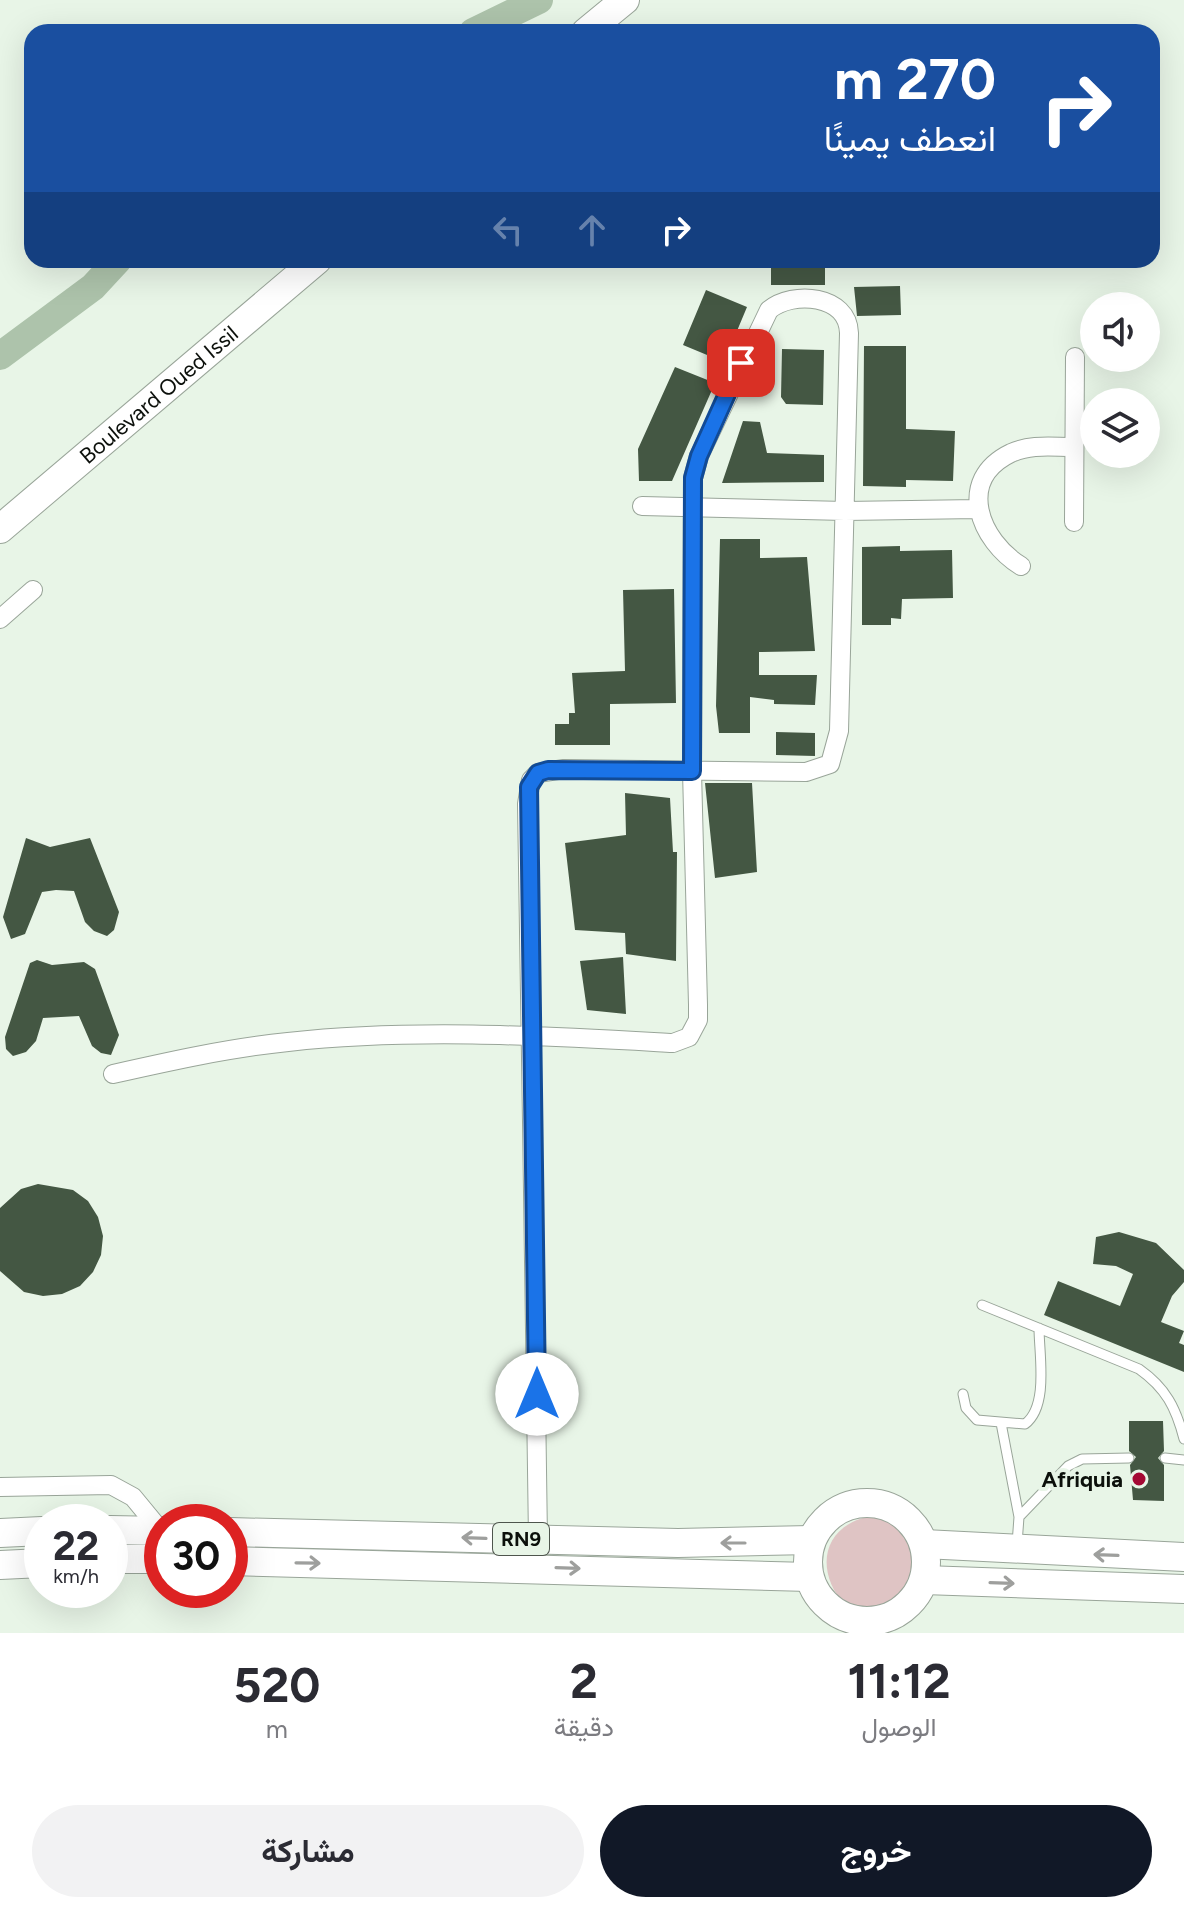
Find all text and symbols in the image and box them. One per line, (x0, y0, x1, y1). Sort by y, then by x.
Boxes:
text: 270 m (834, 46, 996, 113)
icon: right (1024, 56, 1128, 160)
text: انعطف يمينًا (824, 117, 996, 160)
icon: left (486, 208, 530, 252)
icon: ahead (570, 208, 614, 252)
icon: right (654, 208, 698, 252)
map controls (1080, 292, 1160, 468)
button: sound (1080, 292, 1160, 372)
street label: Boulevard Oued Issil (74, 320, 243, 469)
pin (707, 329, 775, 397)
icon: arrive (719, 341, 763, 385)
button: layers (1080, 388, 1160, 468)
position arrow (495, 1352, 579, 1436)
place label: Afriquia (1042, 1466, 1123, 1493)
marker: Afriquia (1130, 1470, 1148, 1488)
speed limit sign: 30 (144, 1504, 248, 1608)
text: 22 (53, 1522, 99, 1570)
road number: RN9 (493, 1523, 549, 1555)
one-way arrow (461, 1530, 488, 1545)
one-way arrow (720, 1535, 747, 1551)
one-way arrow (1093, 1547, 1120, 1562)
one-way arrow (294, 1555, 321, 1571)
one-way arrow (554, 1561, 581, 1576)
text: km/h (53, 1564, 99, 1588)
one-way arrow (988, 1575, 1015, 1590)
text: 2 (570, 1652, 598, 1710)
text: 11:12 (847, 1652, 951, 1710)
text: 520 (234, 1656, 320, 1714)
text: دقيقة (554, 1711, 614, 1743)
text: الوصول (861, 1711, 937, 1743)
text: m (266, 1713, 288, 1745)
button: مشاركة (32, 1805, 584, 1897)
button: خروج (600, 1805, 1152, 1897)

